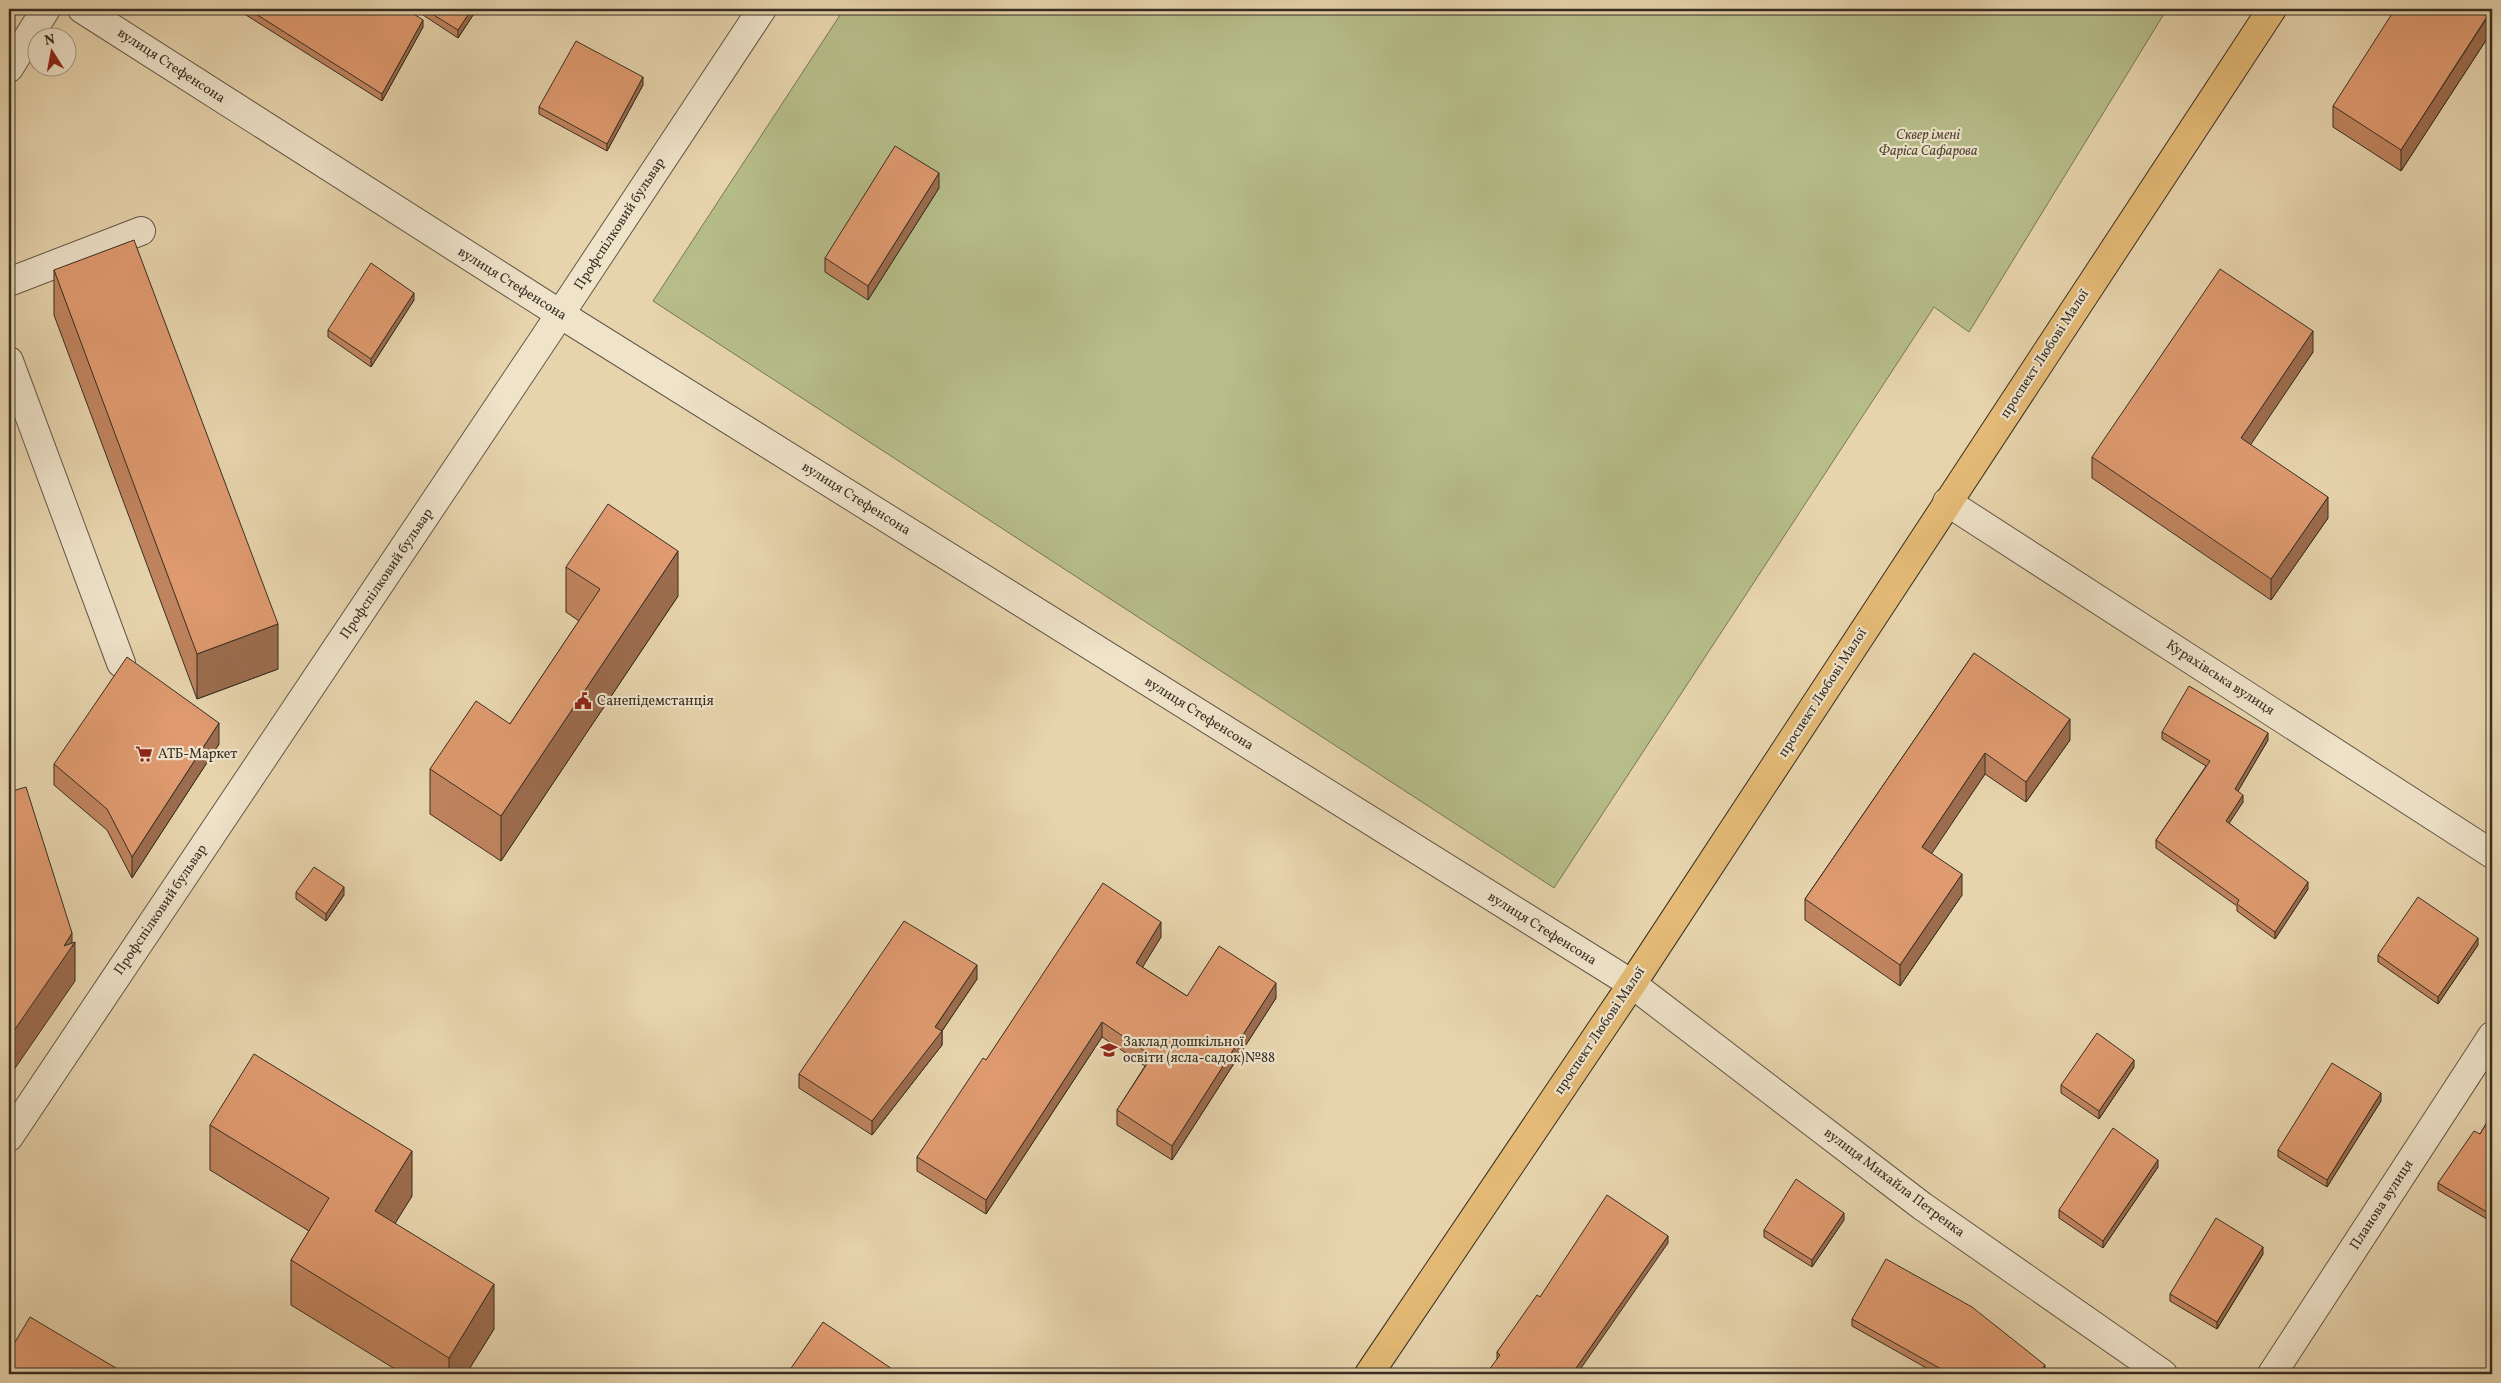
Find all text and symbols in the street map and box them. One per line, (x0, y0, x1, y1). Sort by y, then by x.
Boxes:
street label: вулиця Стефенсона (113, 24, 229, 108)
north arrow (28, 28, 78, 78)
text: N (43, 30, 57, 51)
park label: Сквер імені Фаріса Сафарова (1878, 126, 1978, 161)
street label: Профспілковий бульвар (570, 154, 670, 294)
street label: вулиця Стефенсона (454, 243, 570, 325)
street label: проспект Любові Малої (1996, 286, 2094, 422)
street label: вулиця Стефенсона (798, 458, 914, 540)
street label: Профспілковий бульвар (336, 505, 438, 643)
street label: проспект Любові Малої (1774, 625, 1872, 761)
street label: Курахівська вулиця (2162, 636, 2278, 720)
street label: вулиця Стефенсона (1141, 673, 1257, 755)
public building icon: Санепідемстанція (573, 691, 593, 711)
place label: Санепідемстанція (597, 692, 714, 711)
supermarket icon: АТБ-Маркет (134, 744, 154, 764)
place label: АТБ-Маркет (158, 745, 237, 764)
street label: Профспілковий бульвар (110, 841, 212, 979)
street label: вулиця Стефенсона (1484, 888, 1600, 970)
street label: проспект Любові Малої (1550, 963, 1650, 1099)
place label: Заклад дошкільної освіти (ясла-садок)№88 (1123, 1033, 1275, 1068)
school or university icon: Заклад дошкільної освіти (ясла-садок)№88 (1099, 1040, 1119, 1060)
street label: вулиця Михайла Петренка (1820, 1124, 1968, 1242)
street label: Планова вулиця (2346, 1156, 2418, 1254)

